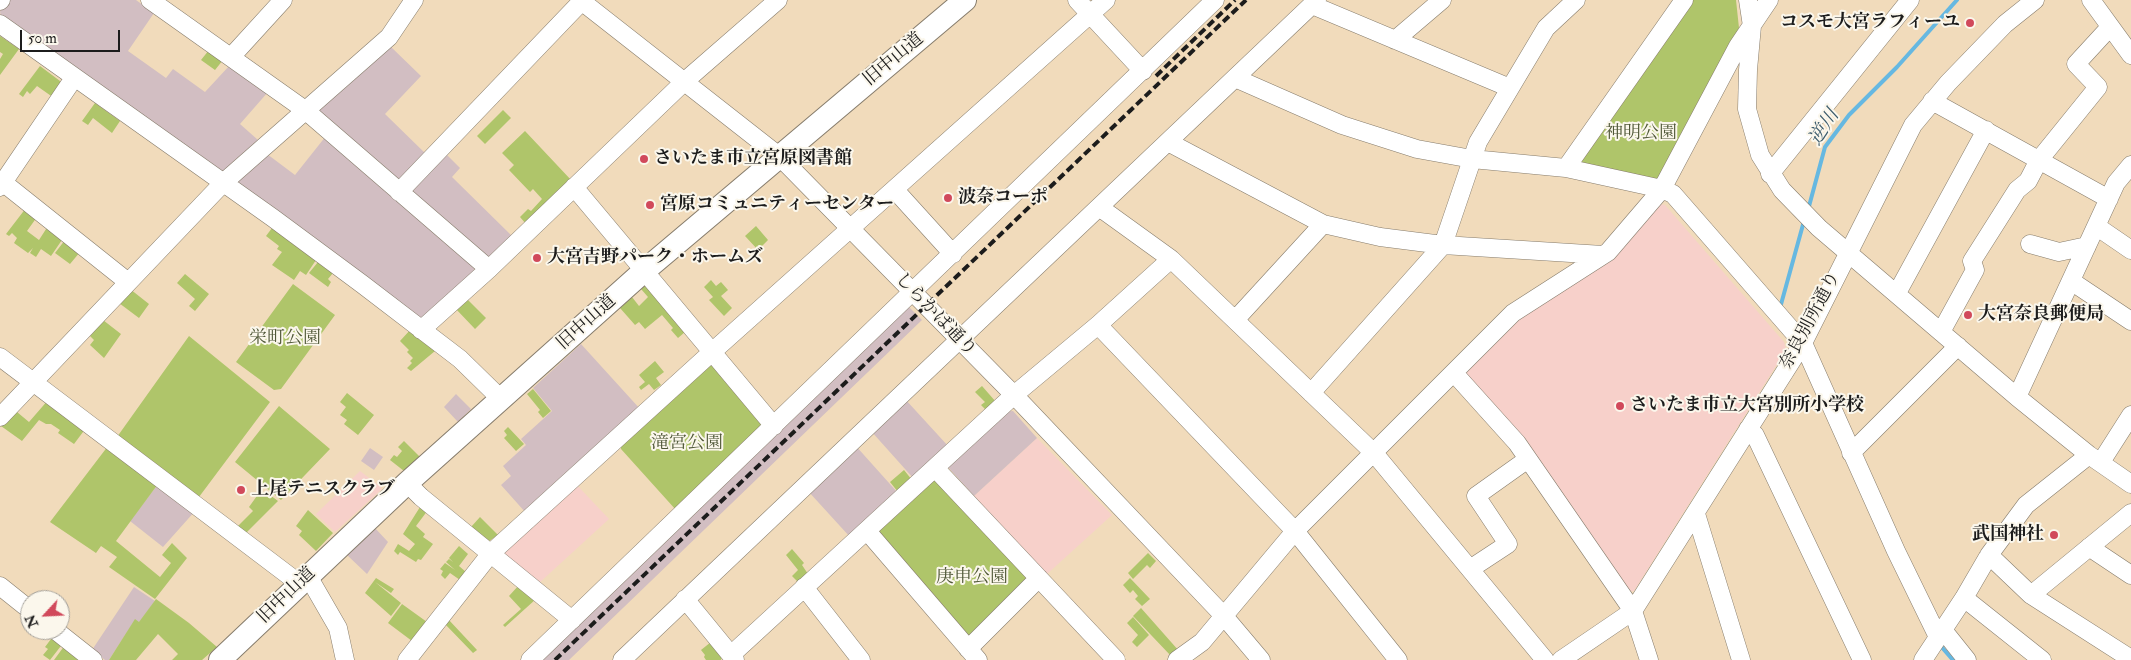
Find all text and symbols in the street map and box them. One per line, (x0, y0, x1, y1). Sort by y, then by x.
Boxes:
place label: コスモ大宮ラフィーユ (1780, 12, 1960, 34)
marker: コスモ大宮ラフィーユ (1964, 17, 1976, 29)
scale bar (22, 20, 122, 52)
text: 50 m (28, 29, 57, 48)
street label: 旧中山道 (859, 29, 929, 91)
water label: 逆川 (1805, 106, 1845, 150)
park label: 神明公園 (1605, 123, 1677, 145)
place label: さいたま市立宮原図書館 (654, 148, 852, 170)
marker: さいたま市立宮原図書館 (638, 153, 650, 165)
place label: 波奈コーポ (958, 187, 1048, 209)
marker: 波奈コーポ (942, 192, 954, 204)
place label: 宮原コミュニティーセンター (660, 194, 894, 216)
marker: 宮原コミュニティーセンター (644, 199, 656, 211)
place label: 大宮吉野パーク・ホームズ (547, 247, 763, 269)
marker: 大宮吉野パーク・ホームズ (531, 252, 543, 264)
street label: 奈良別所通り (1776, 268, 1846, 374)
street label: しらかば通り (890, 269, 980, 361)
street label: 旧中山道 (553, 291, 621, 355)
place label: 大宮奈良郵便局 (1978, 304, 2104, 326)
marker: 大宮奈良郵便局 (1962, 309, 1974, 321)
park label: 栄町公園 (249, 328, 321, 350)
place label: さいたま市立大宮別所小学校 (1630, 395, 1864, 417)
marker: さいたま市立大宮別所小学校 (1614, 400, 1626, 412)
park label: 滝宮公園 (651, 433, 723, 455)
place label: 上尾テニスクラブ (251, 479, 395, 501)
marker: 上尾テニスクラブ (235, 484, 247, 496)
place label: 武国神社 (1972, 524, 2044, 546)
marker: 武国神社 (2048, 529, 2060, 541)
street label: 旧中山道 (254, 563, 320, 629)
park label: 庚申公園 (936, 567, 1008, 589)
north arrow (20, 590, 70, 640)
text: N (22, 612, 42, 630)

